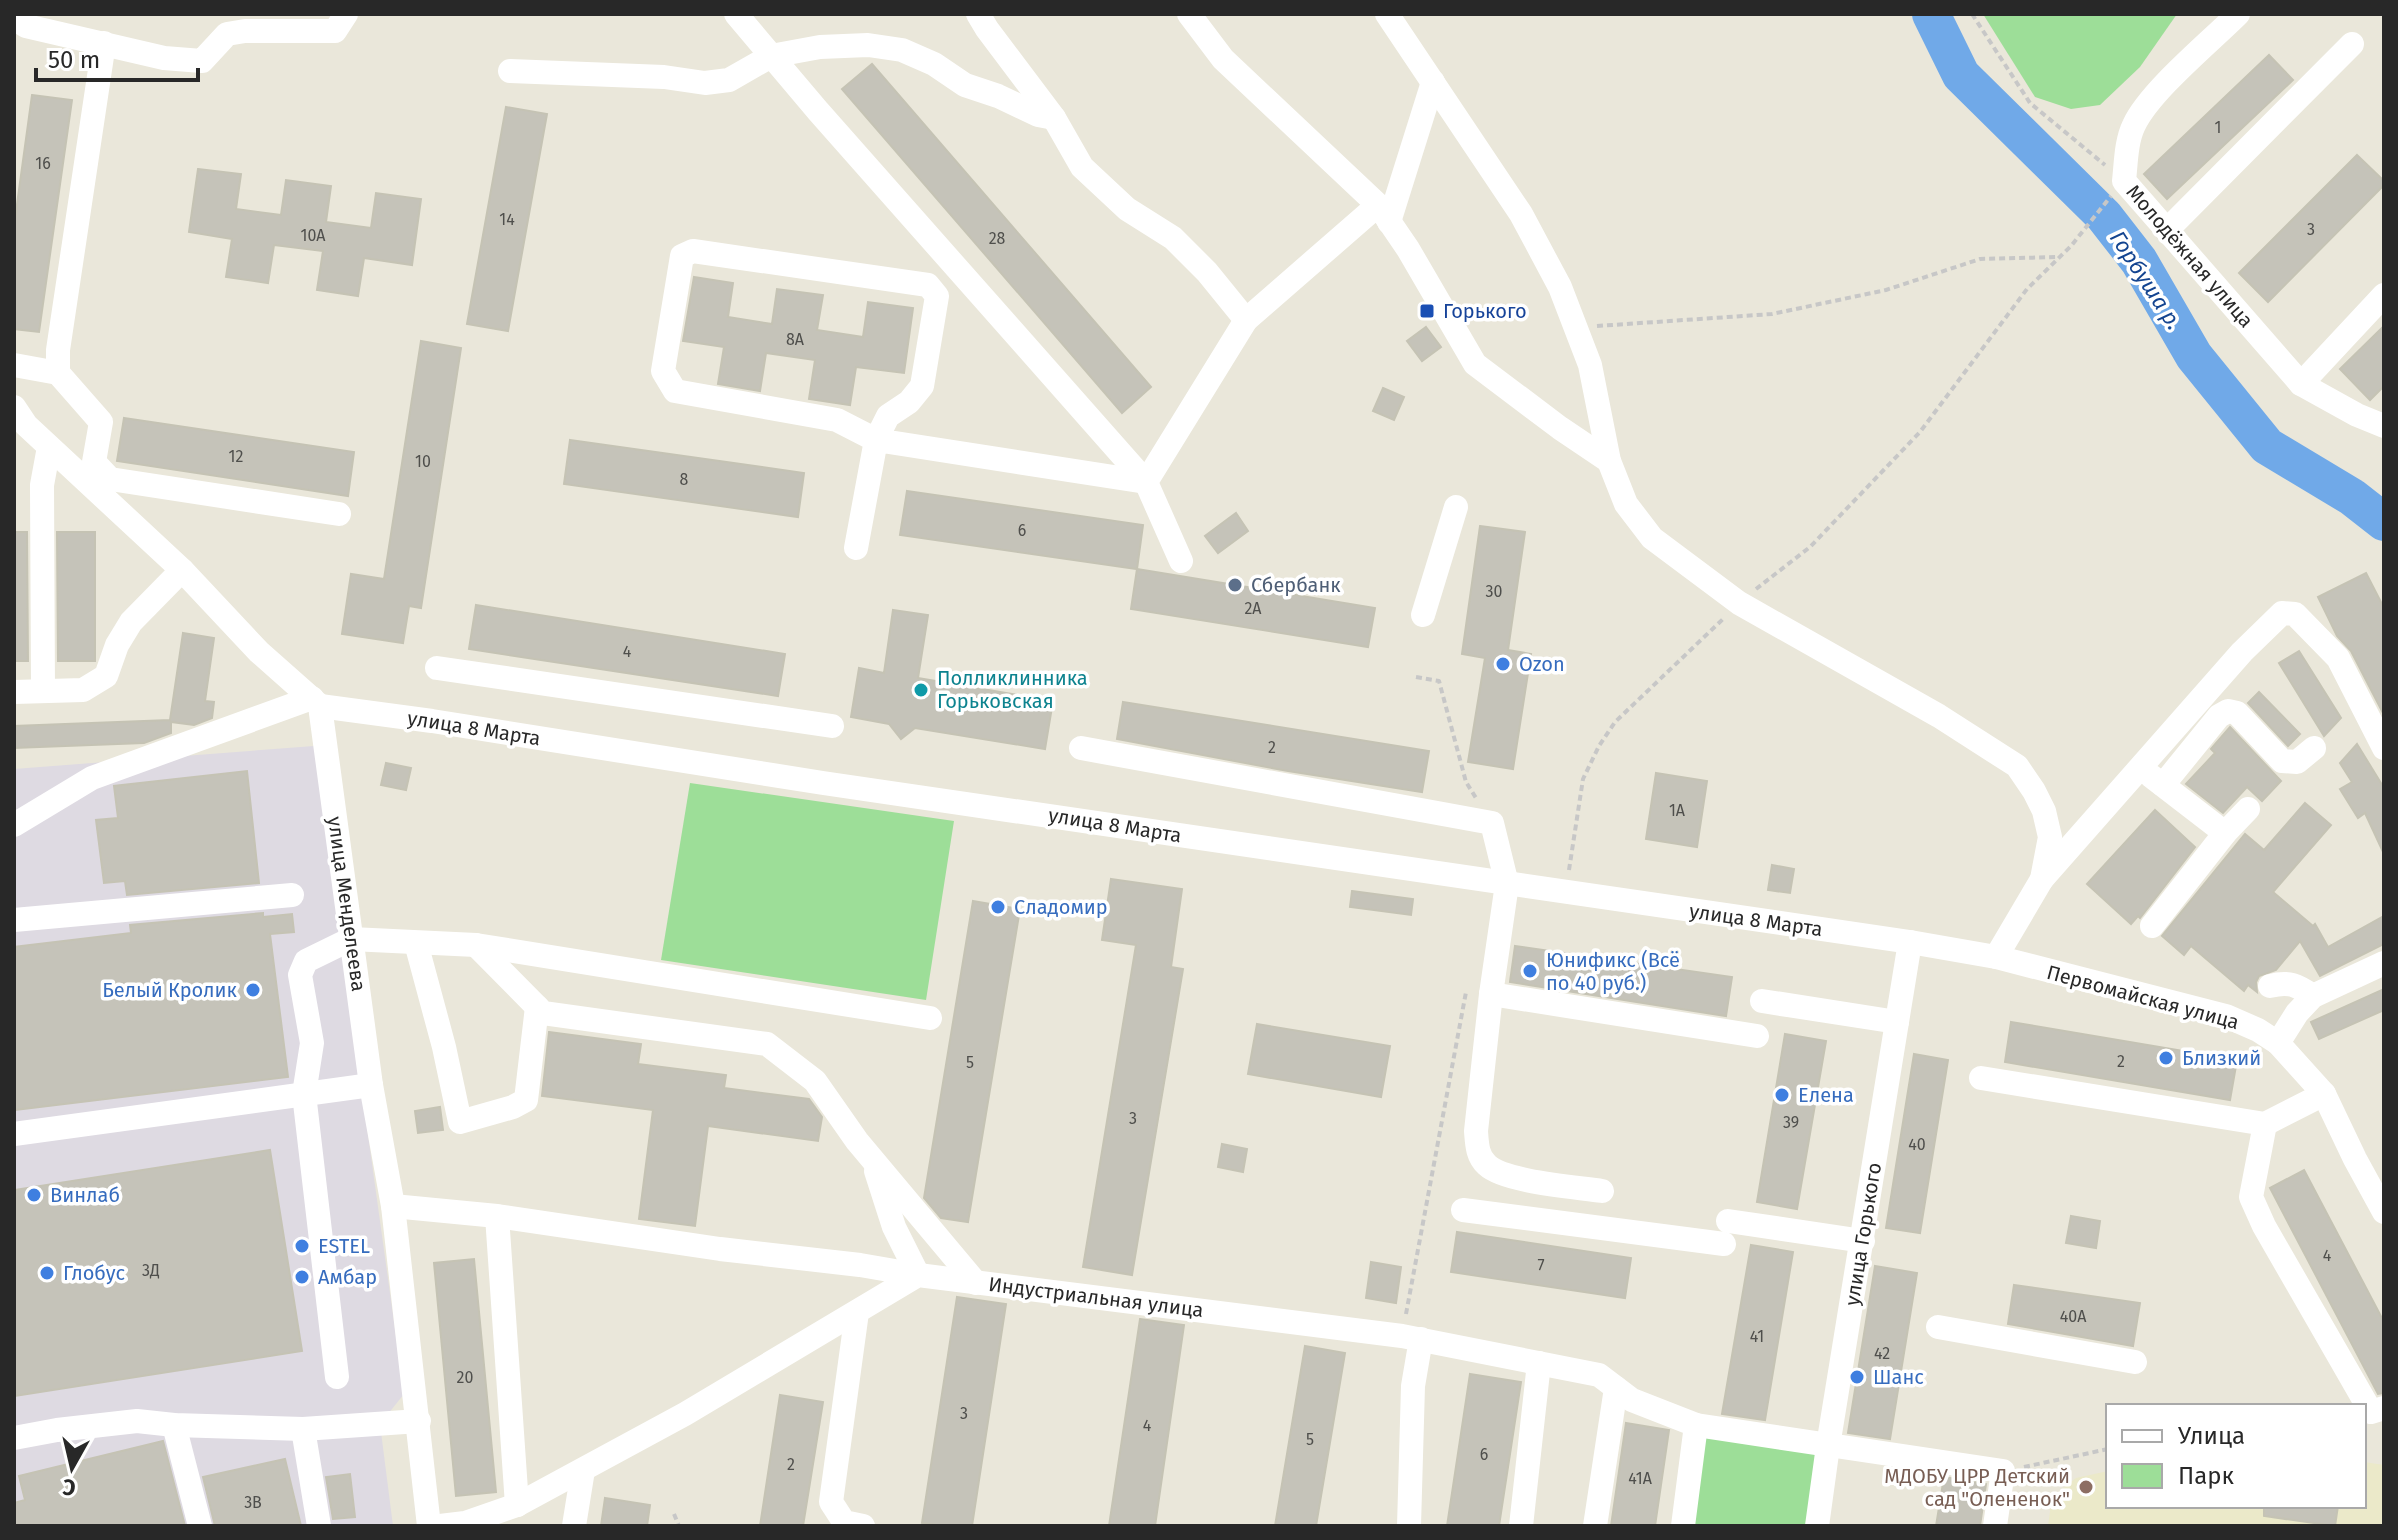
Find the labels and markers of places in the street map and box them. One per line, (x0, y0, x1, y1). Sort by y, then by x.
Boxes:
place label: Горького (1443, 299, 1527, 323)
marker: Горького (1418, 302, 1436, 320)
place label: Сбербанк (1251, 573, 1341, 597)
marker: Сбербанк (1226, 576, 1244, 594)
place label: Ozon (1519, 652, 1565, 676)
marker: Ozon (1494, 655, 1512, 673)
place label: Полликлинника Горьковская (937, 666, 1088, 713)
marker: Полликлинника Горьковская (912, 681, 930, 699)
place label: Сладомир (1014, 895, 1108, 919)
marker: Сладомир (989, 898, 1007, 916)
place label: Юнификс (Всё по 40 руб.) (1546, 948, 1680, 995)
marker: Юнификс (Всё по 40 руб.) (1521, 962, 1539, 980)
place label: Белый Кролик (102, 978, 238, 1002)
marker: Белый Кролик (244, 981, 262, 999)
place label: Близкий (2182, 1046, 2261, 1070)
marker: Близкий (2157, 1049, 2175, 1067)
place label: Елена (1798, 1083, 1854, 1107)
marker: Елена (1773, 1086, 1791, 1104)
place label: Винлаб (50, 1183, 120, 1207)
marker: Винлаб (25, 1186, 43, 1204)
place label: ESTEL (318, 1234, 370, 1258)
marker: ESTEL (293, 1237, 311, 1255)
place label: Глобус (63, 1261, 125, 1285)
marker: Глобус (38, 1264, 56, 1282)
place label: Амбар (318, 1265, 377, 1289)
marker: Амбар (293, 1268, 311, 1286)
place label: Шанс (1873, 1365, 1924, 1389)
marker: Шанс (1848, 1368, 1866, 1386)
place label: МДОБУ ЦРР Детский сад "Олененок" (1884, 1464, 2070, 1511)
marker: МДОБУ ЦРР Детский сад "Олененок" (2077, 1478, 2095, 1496)

